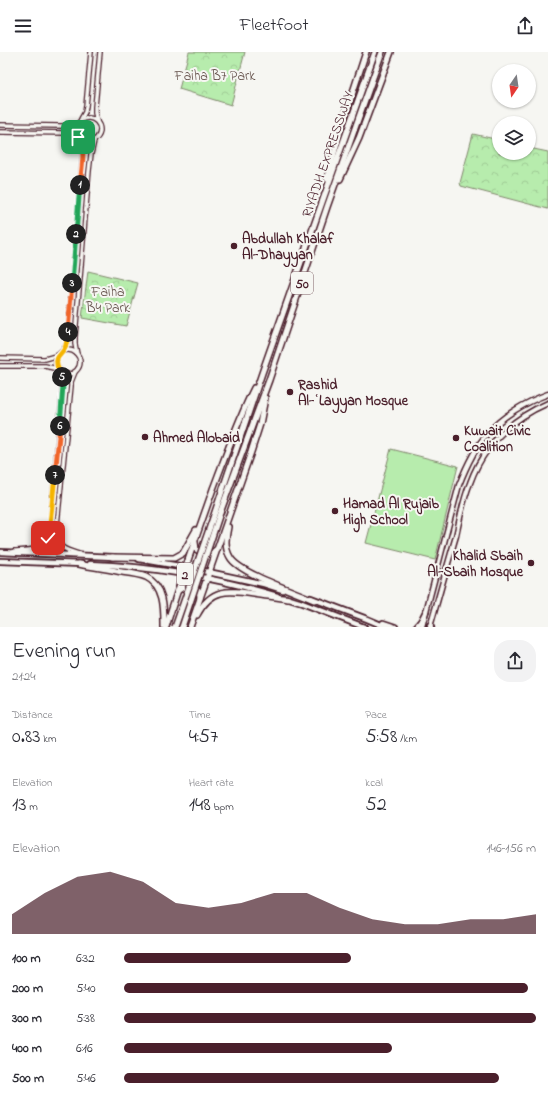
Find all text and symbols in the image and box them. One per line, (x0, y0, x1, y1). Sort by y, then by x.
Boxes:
text: Fleetfoot (240, 13, 308, 39)
icon: menu (12, 15, 34, 37)
icon: share (514, 15, 536, 37)
north arrow (492, 64, 536, 108)
map controls (492, 64, 536, 160)
park label: Faiha B7 Park (174, 66, 256, 87)
street label: RIYADH EXPRESSWAY (297, 88, 360, 220)
button: layers (492, 116, 536, 160)
pin (61, 120, 95, 154)
icon: arrive (67, 126, 89, 148)
pin: 1 (70, 175, 90, 195)
text: 1 (78, 177, 82, 193)
pin: 2 (66, 224, 86, 244)
text: 2 (73, 226, 79, 242)
place label: Abdullah Khalaf Al-Dhayyan (242, 229, 334, 268)
marker: Abdullah Khalaf Al-Dhayyan (229, 241, 239, 251)
road number: 50 (291, 272, 313, 294)
pin: 3 (62, 273, 82, 293)
text: 3 (70, 275, 74, 291)
park label: Faiha B4 Park (85, 282, 131, 319)
pin: 4 (58, 322, 78, 342)
text: 4 (66, 324, 70, 340)
pin: 5 (52, 367, 72, 387)
text: 5 (59, 369, 65, 385)
place label: Rashid Al-ʿLayyan Mosque (297, 375, 409, 414)
marker: Rashid Al-ʿLayyan Mosque (285, 387, 295, 397)
pin: 6 (50, 416, 70, 436)
text: 6 (58, 418, 62, 434)
place label: Kuwait Civic Coalition (464, 421, 531, 458)
place label: Ahmed Alobaid (153, 428, 240, 449)
marker: Ahmed Alobaid (140, 432, 150, 442)
marker: Kuwait Civic Coalition (451, 433, 461, 443)
pin: 7 (45, 465, 65, 485)
text: 7 (53, 467, 57, 483)
place label: Hamad Al Rujaib High School (343, 494, 440, 533)
marker: Hamad Al Rujaib High School (330, 506, 340, 516)
pin (31, 521, 65, 555)
icon: check (37, 527, 59, 549)
place label: Khalid Sbaih Al-Sbaih Mosque (427, 546, 524, 583)
marker: Khalid Sbaih Al-Sbaih Mosque (526, 558, 536, 568)
road number: 2 (177, 563, 193, 585)
text: Evening run (12, 636, 116, 668)
button: share (494, 640, 536, 682)
text: 21:24 (12, 667, 36, 686)
text: Distance (12, 707, 53, 723)
text: Time (189, 707, 210, 723)
text: Pace (365, 707, 387, 723)
text: 0.83 (12, 723, 40, 752)
text: 4:57 (189, 723, 218, 752)
text: 5:58 (365, 723, 397, 752)
text: km (40, 731, 57, 747)
text: /km (397, 731, 417, 747)
text: Elevation (12, 775, 52, 791)
text: Heart rate (189, 775, 234, 791)
text: kcal (365, 775, 383, 791)
text: 13 (12, 791, 27, 820)
text: 148 (189, 791, 211, 820)
text: 52 (365, 791, 387, 820)
text: m (27, 799, 38, 815)
text: bpm (211, 799, 234, 815)
text: Elevation (12, 839, 60, 858)
text: 146–156 m (486, 839, 536, 858)
text: 100 m (12, 949, 41, 968)
text: 6:32 (76, 949, 95, 968)
text: 200 m (12, 979, 43, 998)
text: 5:40 (76, 979, 96, 998)
text: 300 m (12, 1009, 42, 1028)
text: 5:38 (76, 1009, 95, 1028)
text: 400 m (12, 1039, 42, 1058)
text: 6:16 (76, 1039, 93, 1058)
text: 500 m (12, 1069, 44, 1088)
text: 5:46 (76, 1069, 96, 1088)

